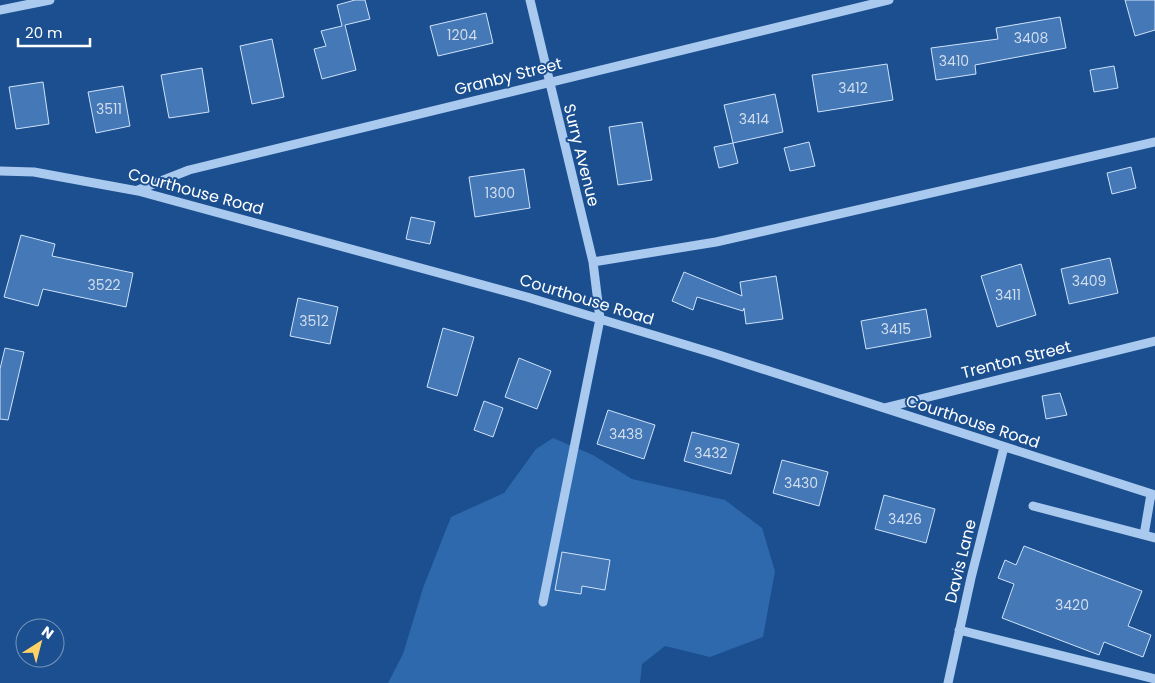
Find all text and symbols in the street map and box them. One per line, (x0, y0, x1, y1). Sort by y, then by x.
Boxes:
scale bar (18, 15, 90, 47)
text: 20 m (25, 22, 63, 43)
house number: 1204 (447, 25, 477, 45)
house number: 3408 (1014, 28, 1049, 48)
house number: 3410 (939, 51, 969, 71)
street label: Granby Street (452, 52, 565, 101)
house number: 3412 (838, 78, 868, 98)
house number: 3511 (96, 99, 122, 119)
street label: Surry Avenue (558, 101, 605, 209)
house number: 3414 (739, 109, 769, 129)
street label: Courthouse Road (126, 162, 266, 221)
house number: 1300 (485, 183, 515, 203)
street label: Courthouse Road (517, 268, 657, 331)
house number: 3409 (1072, 271, 1106, 291)
house number: 3522 (87, 275, 121, 295)
house number: 3411 (995, 285, 1021, 305)
house number: 3512 (299, 311, 329, 331)
house number: 3415 (881, 319, 911, 339)
street label: Trenton Street (959, 335, 1074, 384)
street label: Courthouse Road (903, 389, 1043, 454)
house number: 3438 (609, 424, 643, 444)
house number: 3432 (694, 443, 728, 463)
house number: 3430 (784, 473, 818, 493)
house number: 3426 (888, 509, 922, 529)
street label: Davis Lane (939, 517, 982, 605)
house number: 3420 (1055, 595, 1089, 615)
north arrow (15, 618, 65, 668)
text: N (38, 621, 58, 644)

